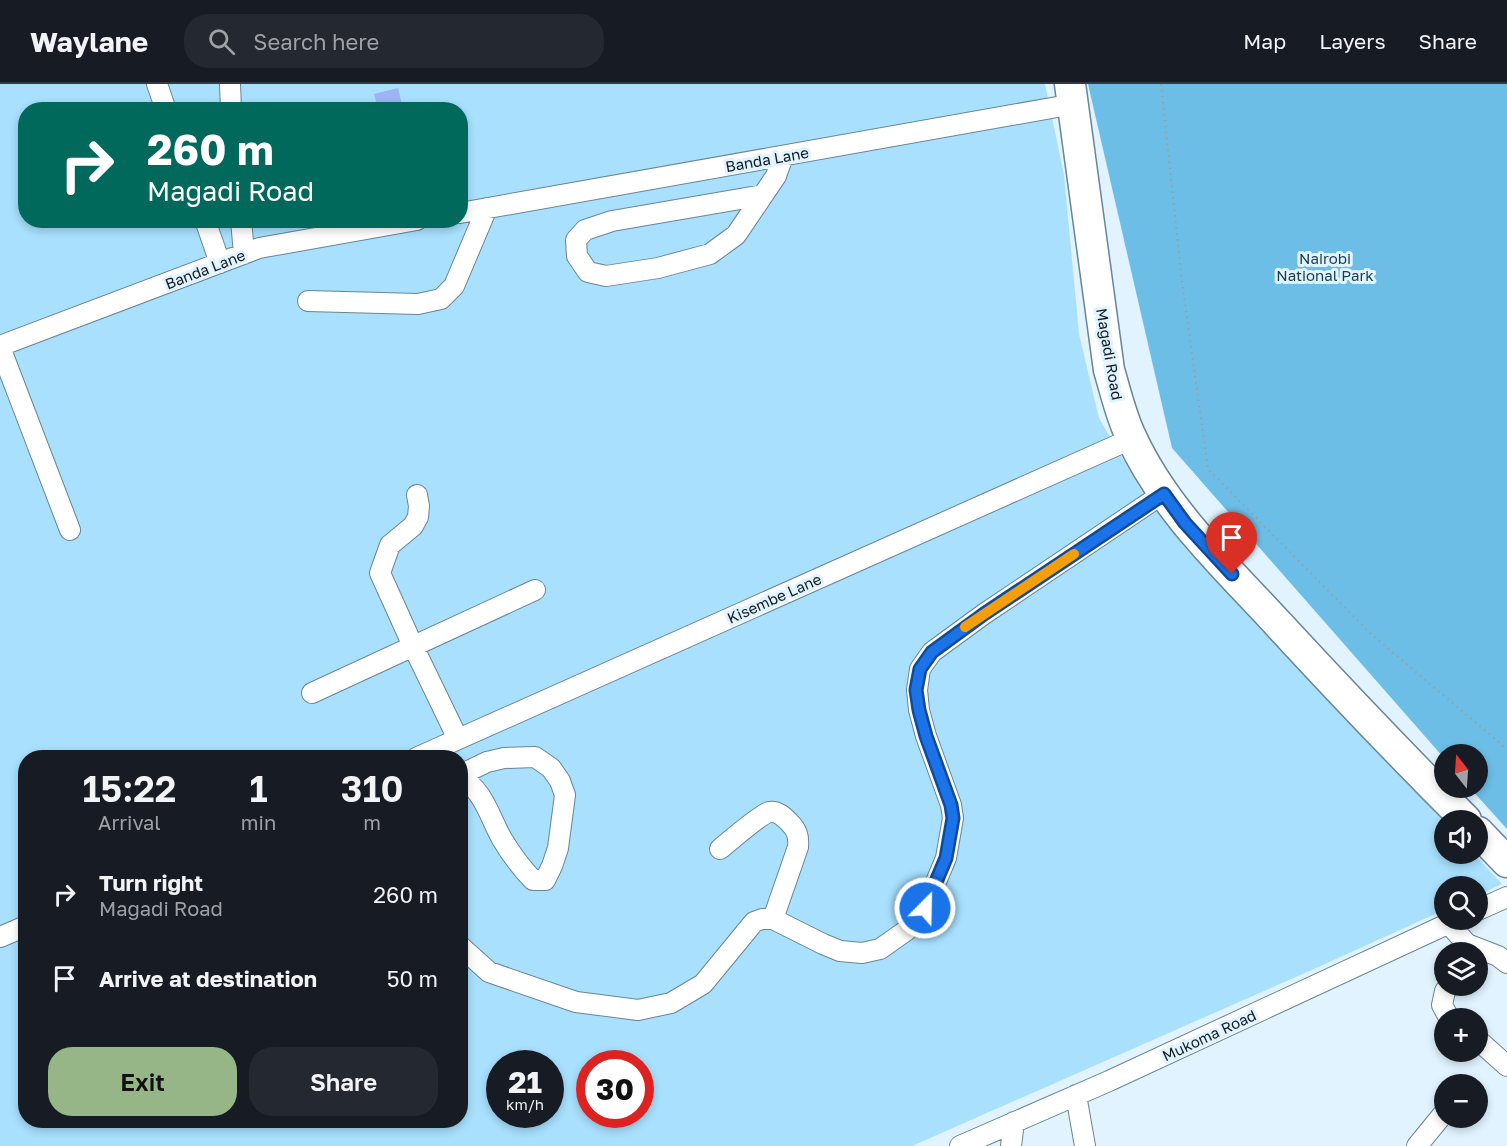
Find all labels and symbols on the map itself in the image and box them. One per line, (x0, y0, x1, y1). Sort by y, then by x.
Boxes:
street label: Banda Lane (724, 143, 810, 175)
street label: Banda Lane (162, 245, 248, 293)
park label: Nairobi National Park (1276, 249, 1374, 284)
street label: Magadi Road (1093, 307, 1127, 401)
pin (1206, 512, 1257, 574)
street label: Kisembe Lane (724, 569, 824, 627)
north arrow (1434, 744, 1488, 798)
position arrow (893, 876, 957, 940)
street label: Mukoma Road (1159, 1005, 1259, 1065)
speed limit sign: 30 (576, 1050, 654, 1128)

